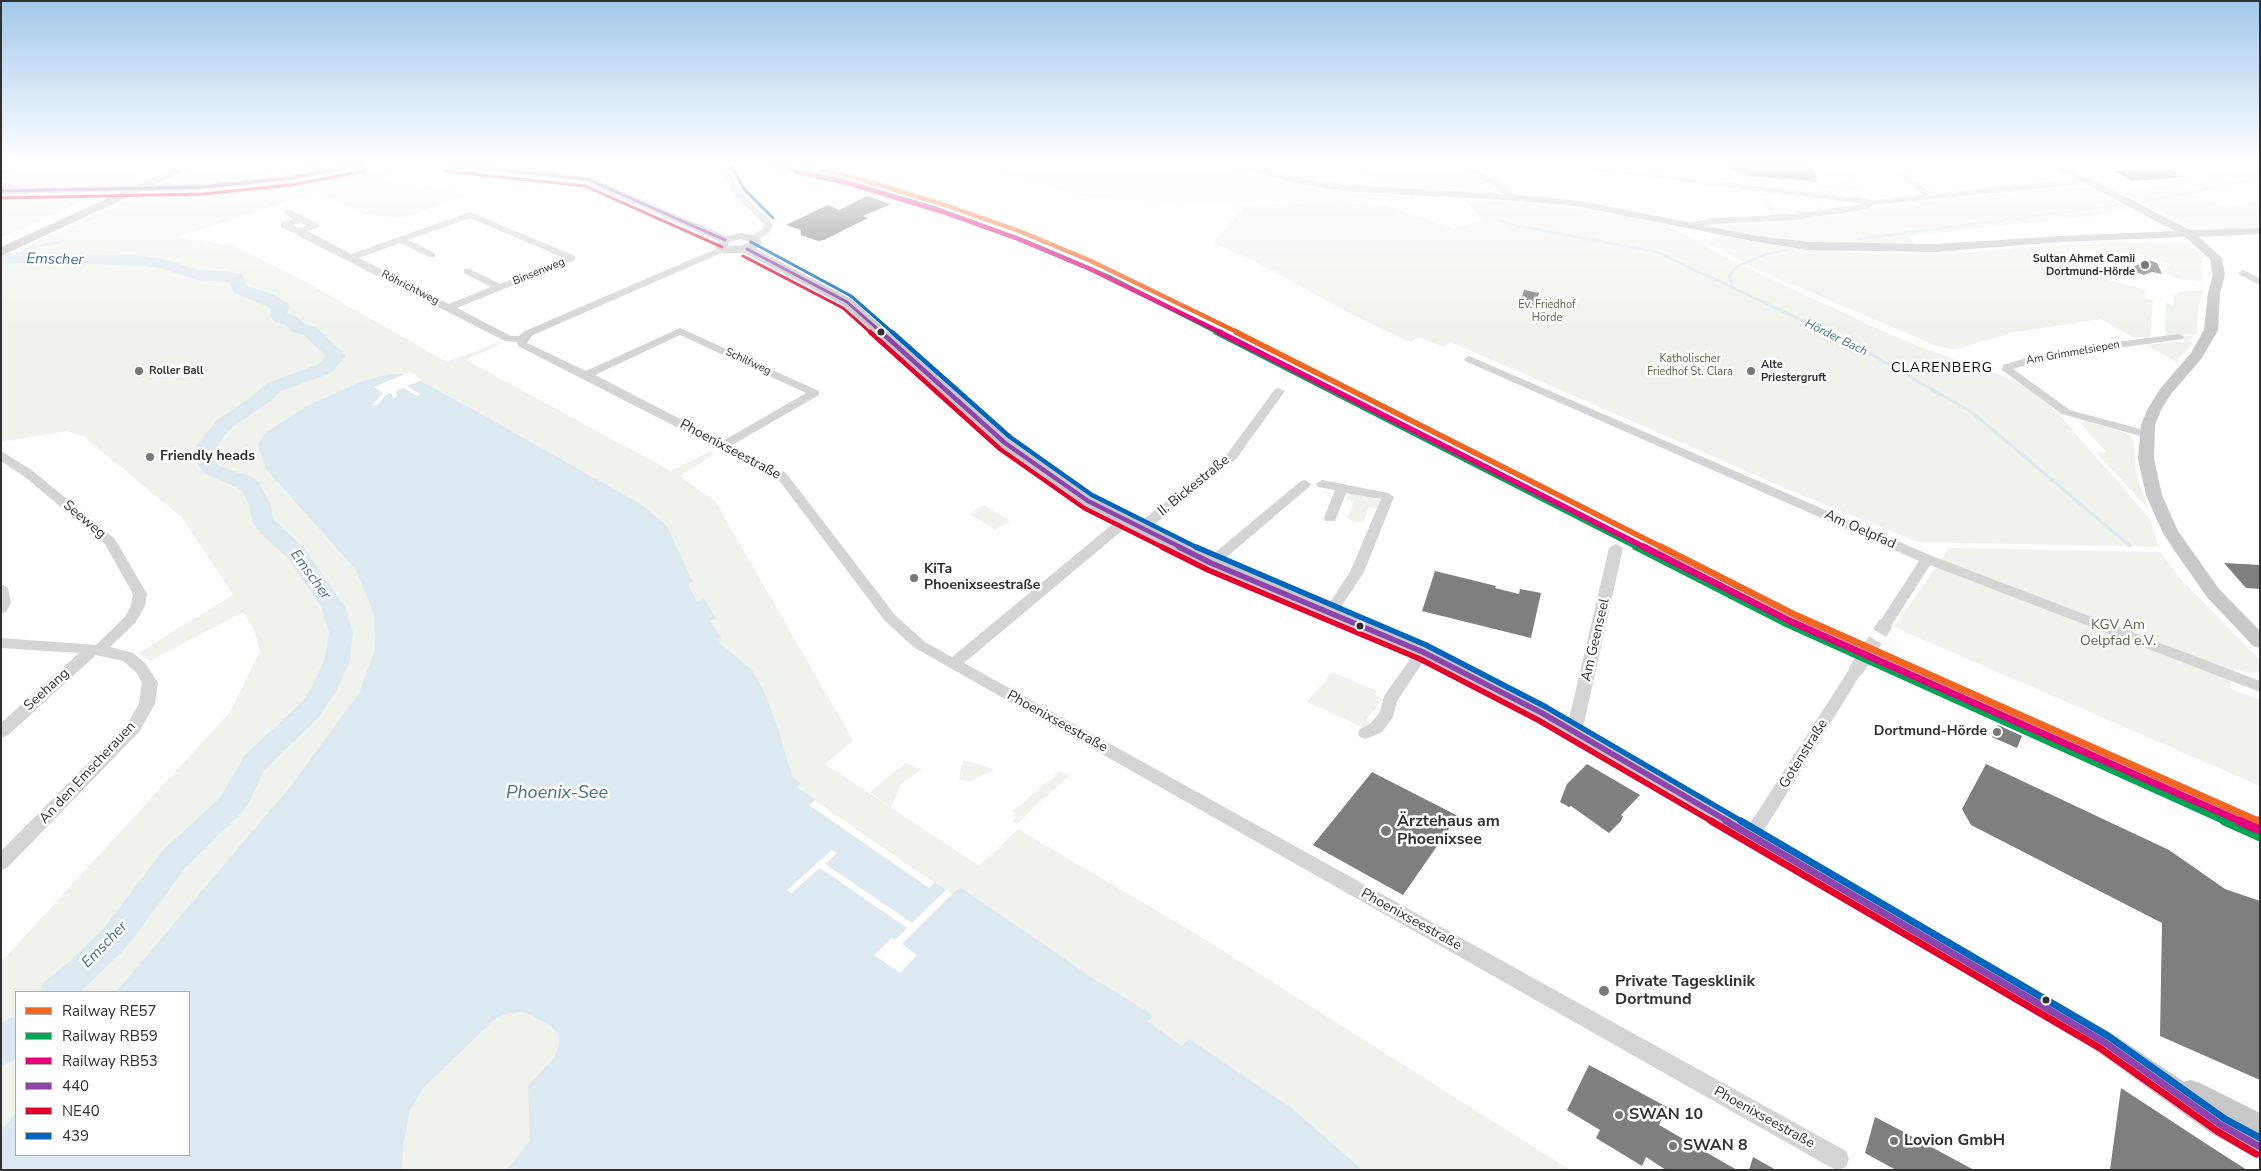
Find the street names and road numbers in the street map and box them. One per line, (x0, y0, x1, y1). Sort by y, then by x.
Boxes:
street label: Binsenweg (511, 256, 567, 288)
street label: Röhrichtweg (379, 268, 441, 308)
street label: Am Grimmelsiepen (2025, 338, 2121, 368)
street label: Schilfweg (723, 346, 773, 378)
street label: Phoenixseestraße (677, 416, 783, 484)
street label: II. Bickestraße (1155, 452, 1233, 520)
street label: Seeweg (59, 497, 109, 543)
street label: Am Oelpfad (1822, 507, 1898, 553)
street label: Am Geenseel (1578, 597, 1614, 683)
street label: Seehang (21, 665, 73, 715)
street label: Phoenixseestraße (1004, 687, 1110, 757)
street label: Gotenstraße (1776, 716, 1832, 792)
street label: An den Emscherauen (36, 719, 140, 827)
street label: Phoenixseestraße (1358, 885, 1464, 955)
street label: Phoenixseestraße (1711, 1083, 1817, 1153)

